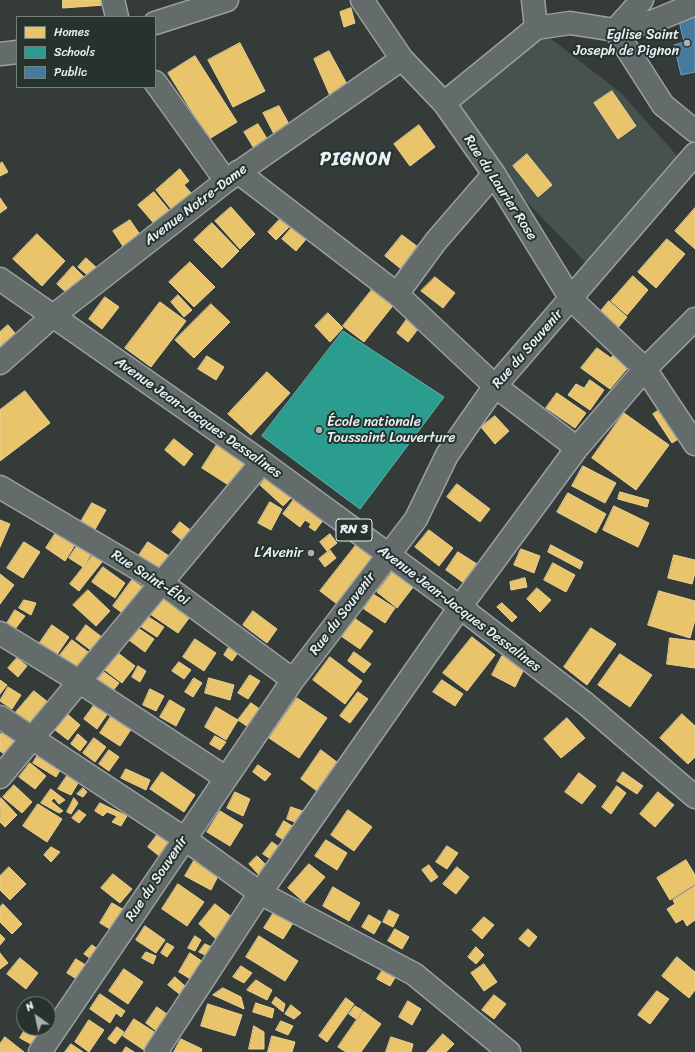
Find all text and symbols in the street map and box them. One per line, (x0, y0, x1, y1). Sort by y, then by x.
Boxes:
legend (16, 16, 156, 88)
text: Homes (54, 21, 90, 43)
place label: Eglise Saint Joseph de Pignon (573, 27, 679, 60)
marker: Eglise Saint Joseph de Pignon (682, 38, 692, 48)
text: Schools (54, 41, 95, 63)
text: Public (54, 61, 87, 83)
street label: Rue du Laurier Rose (460, 132, 540, 244)
district label: PIGNON (320, 149, 392, 171)
street label: Avenue Notre-Dame (141, 161, 251, 249)
street label: Rue du Souvenir (489, 306, 567, 392)
street label: Avenue Jean-Jacques Dessalines (111, 354, 285, 482)
place label: École nationale Toussaint Louverture (327, 414, 455, 446)
marker: École nationale Toussaint Louverture (314, 425, 324, 435)
road number: RN 3 (336, 519, 372, 541)
street label: Avenue Jean-Jacques Dessalines (374, 542, 544, 676)
place label: L’Avenir (254, 545, 303, 561)
street label: Rue Saint-Éloi (108, 547, 192, 609)
marker: L’Avenir (306, 548, 316, 558)
street label: Rue du Souvenir (306, 569, 380, 659)
street label: Rue du Souvenir (122, 833, 192, 925)
north arrow (16, 996, 56, 1036)
text: N (21, 996, 38, 1016)

